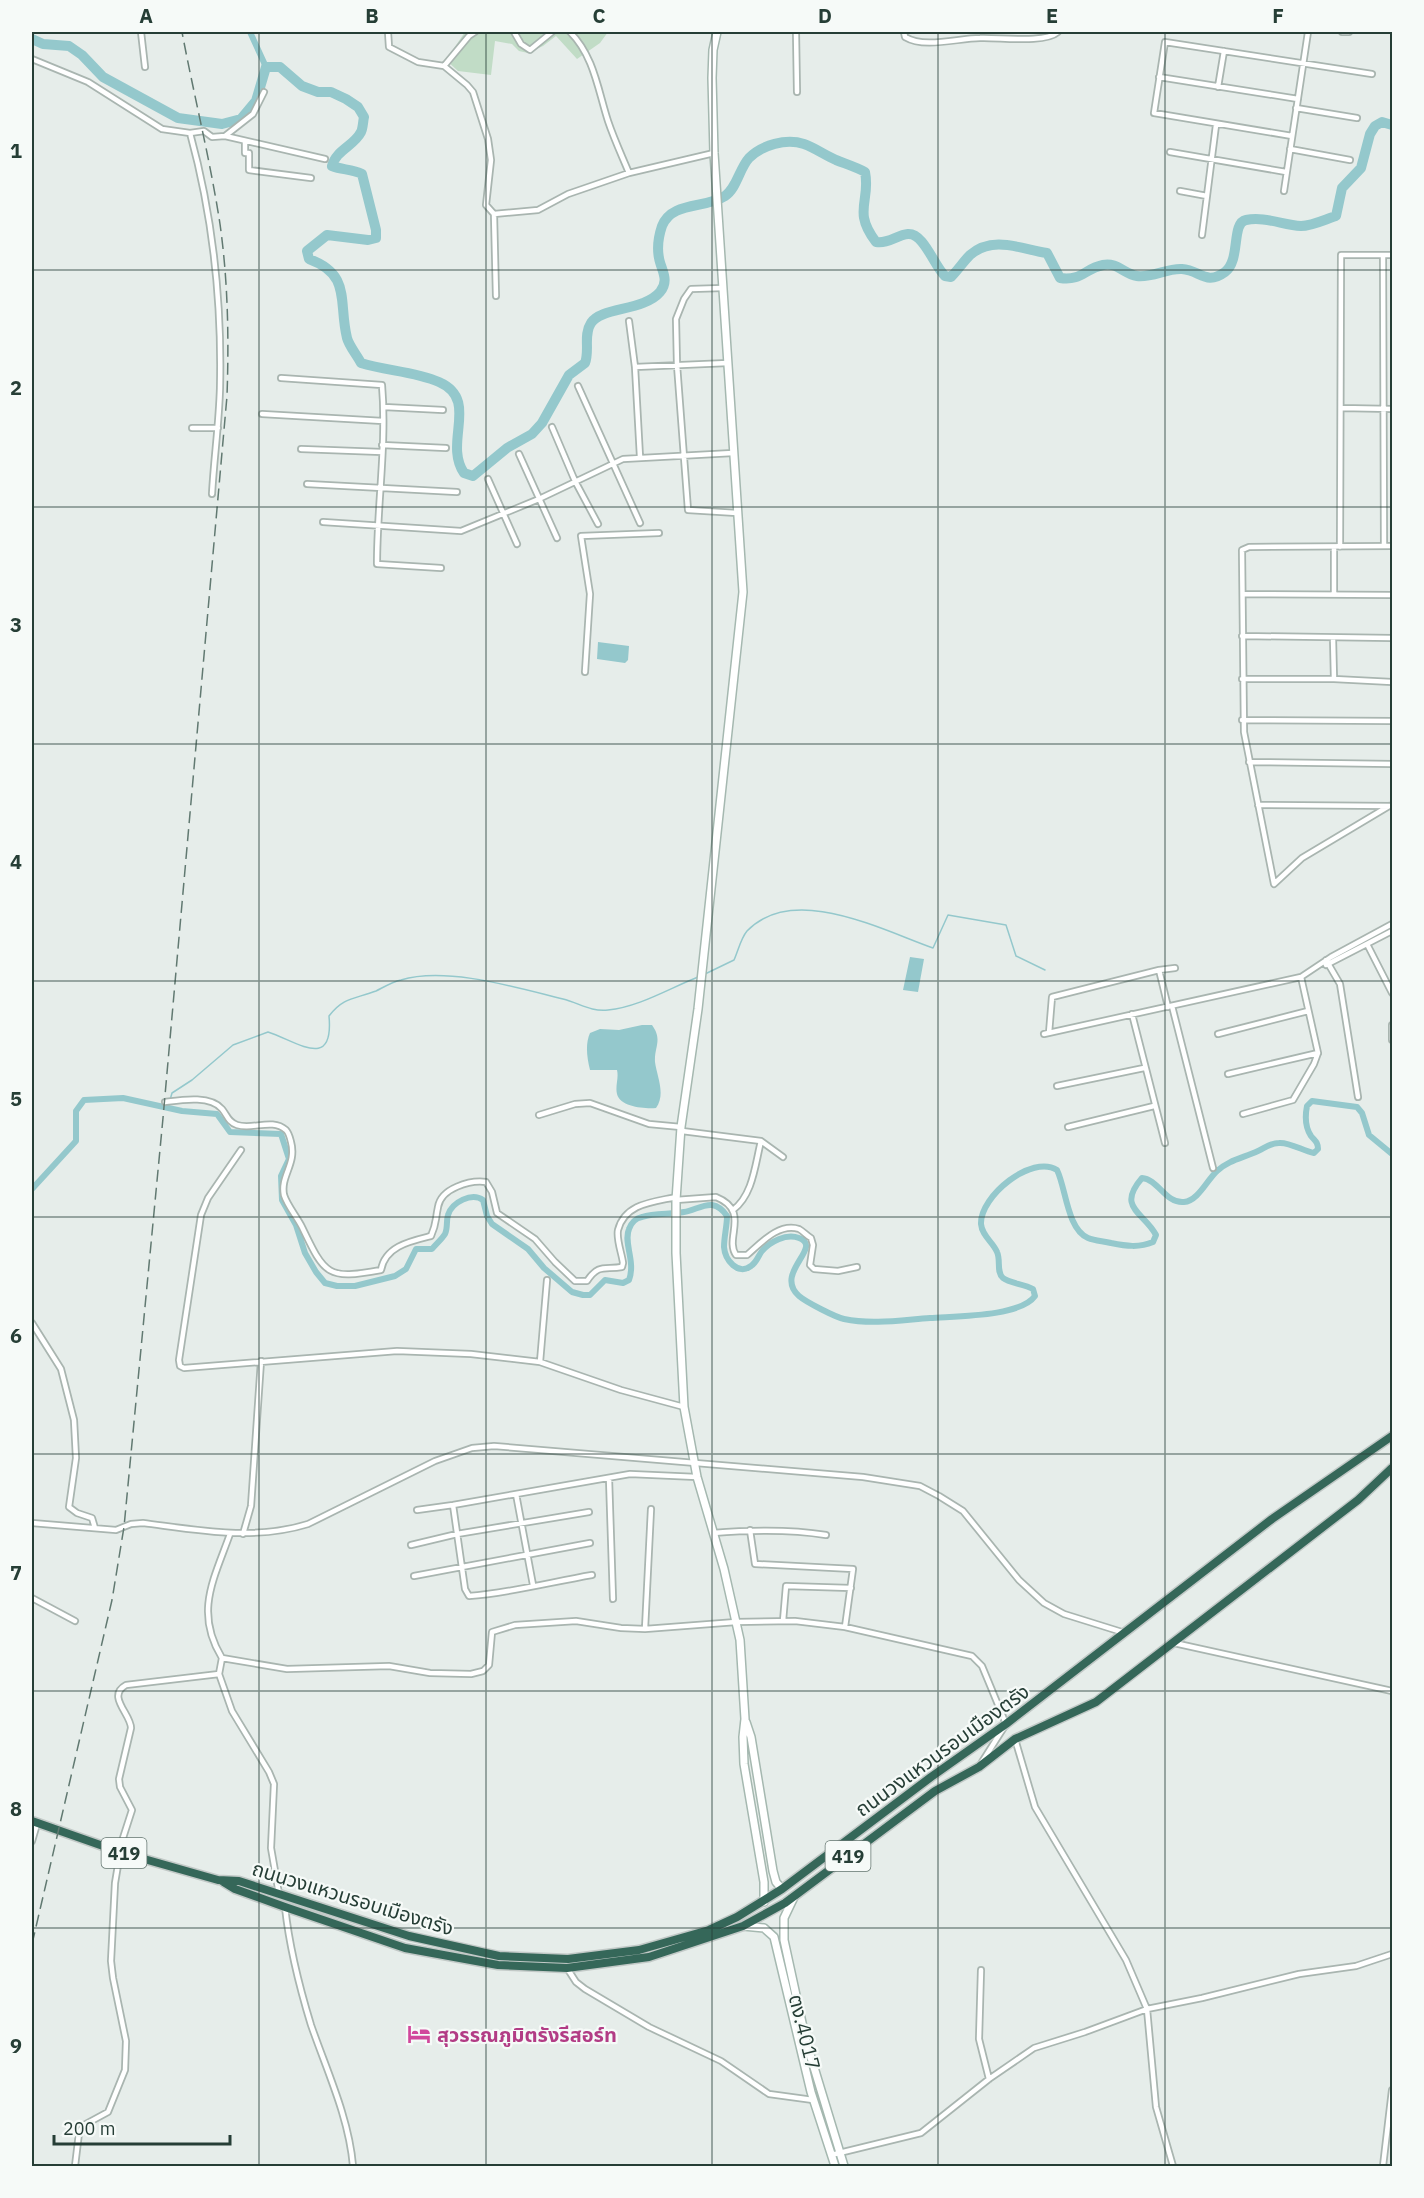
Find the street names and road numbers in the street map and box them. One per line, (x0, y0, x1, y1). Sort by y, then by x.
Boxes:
street label: ถนนวงแหวนรอบเมืองตรัง (849, 1678, 1035, 1822)
road number: 419 (102, 1838, 146, 1868)
road number: 419 (826, 1841, 870, 1871)
street label: ถนนวงแหวนรอบเมืองตรัง (249, 1854, 457, 1942)
street label: ตง.4017 (783, 1991, 827, 2073)

